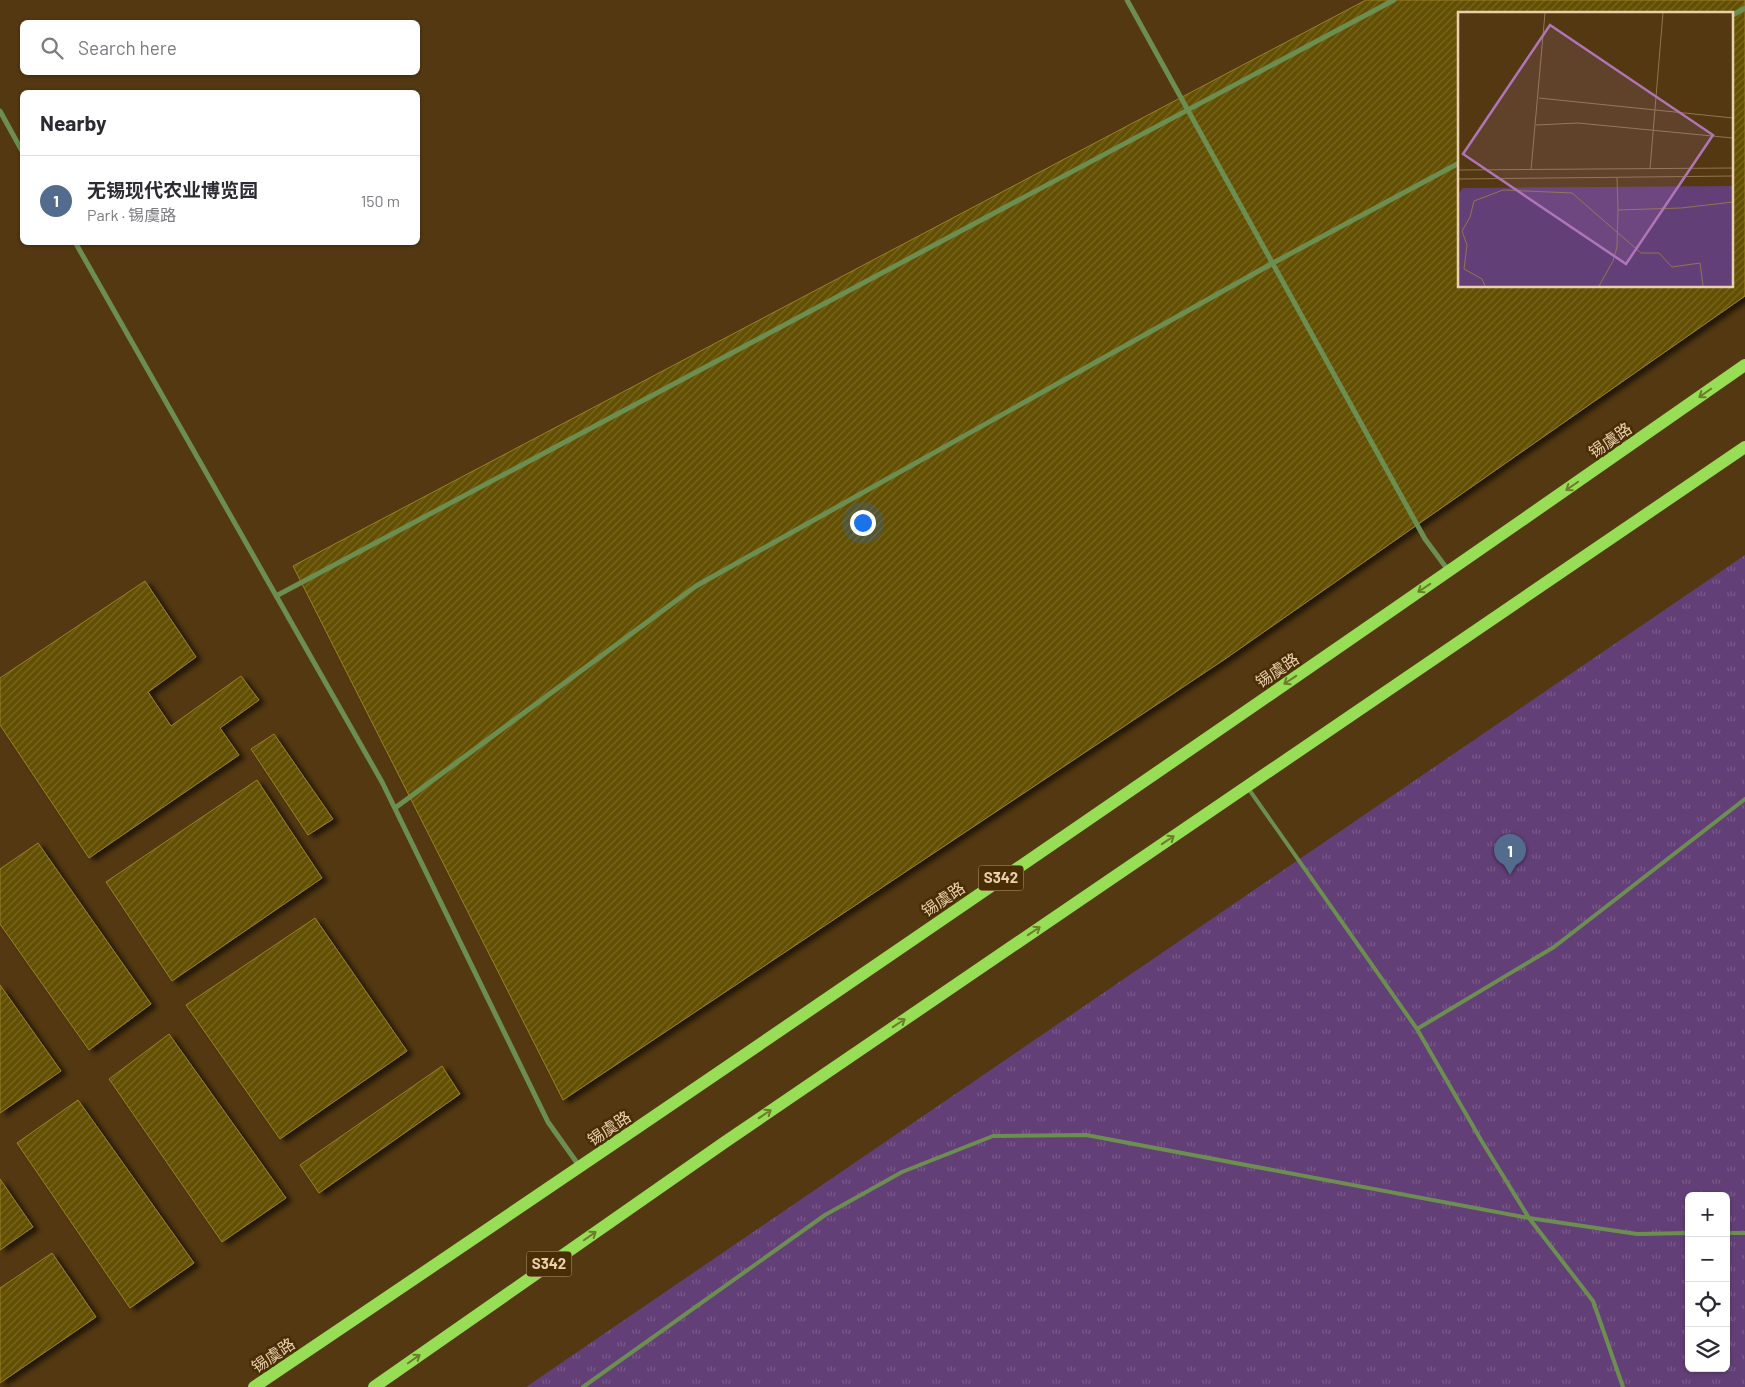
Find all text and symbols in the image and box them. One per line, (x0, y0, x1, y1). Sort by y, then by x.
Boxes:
inset map (1458, 12, 1732, 288)
search box (20, 20, 420, 75)
icon: search (38, 34, 66, 62)
text: Search here (78, 36, 177, 59)
text: Nearby (40, 110, 106, 135)
text: 无锡现代农业博览园 (87, 178, 258, 201)
text: 1 (53, 191, 59, 210)
text: 150 m (361, 191, 400, 210)
text: Park · 锡虞路 (87, 205, 176, 224)
one-way arrow (1698, 388, 1712, 398)
street label: 锡虞路 (1585, 418, 1635, 461)
one-way arrow (1565, 481, 1579, 491)
your location (850, 510, 876, 536)
one-way arrow (1417, 583, 1431, 594)
street label: 锡虞路 (1252, 648, 1302, 691)
one-way arrow (1283, 675, 1297, 685)
pin: 1 (1494, 834, 1526, 875)
one-way arrow (1161, 835, 1175, 845)
road number: S342 (978, 866, 1024, 890)
street label: 锡虞路 (918, 877, 968, 920)
one-way arrow (1026, 926, 1040, 936)
one-way arrow (892, 1018, 906, 1028)
street label: 锡虞路 (584, 1106, 634, 1149)
one-way arrow (758, 1109, 772, 1119)
map controls (1685, 1192, 1730, 1372)
button: + (1685, 1192, 1730, 1237)
one-way arrow (583, 1231, 597, 1241)
button: − (1685, 1237, 1730, 1282)
road number: S342 (526, 1252, 572, 1276)
button: locate (1685, 1282, 1730, 1327)
button: layers (1685, 1327, 1730, 1372)
street label: 锡虞路 (248, 1333, 298, 1376)
one-way arrow (407, 1354, 421, 1364)

